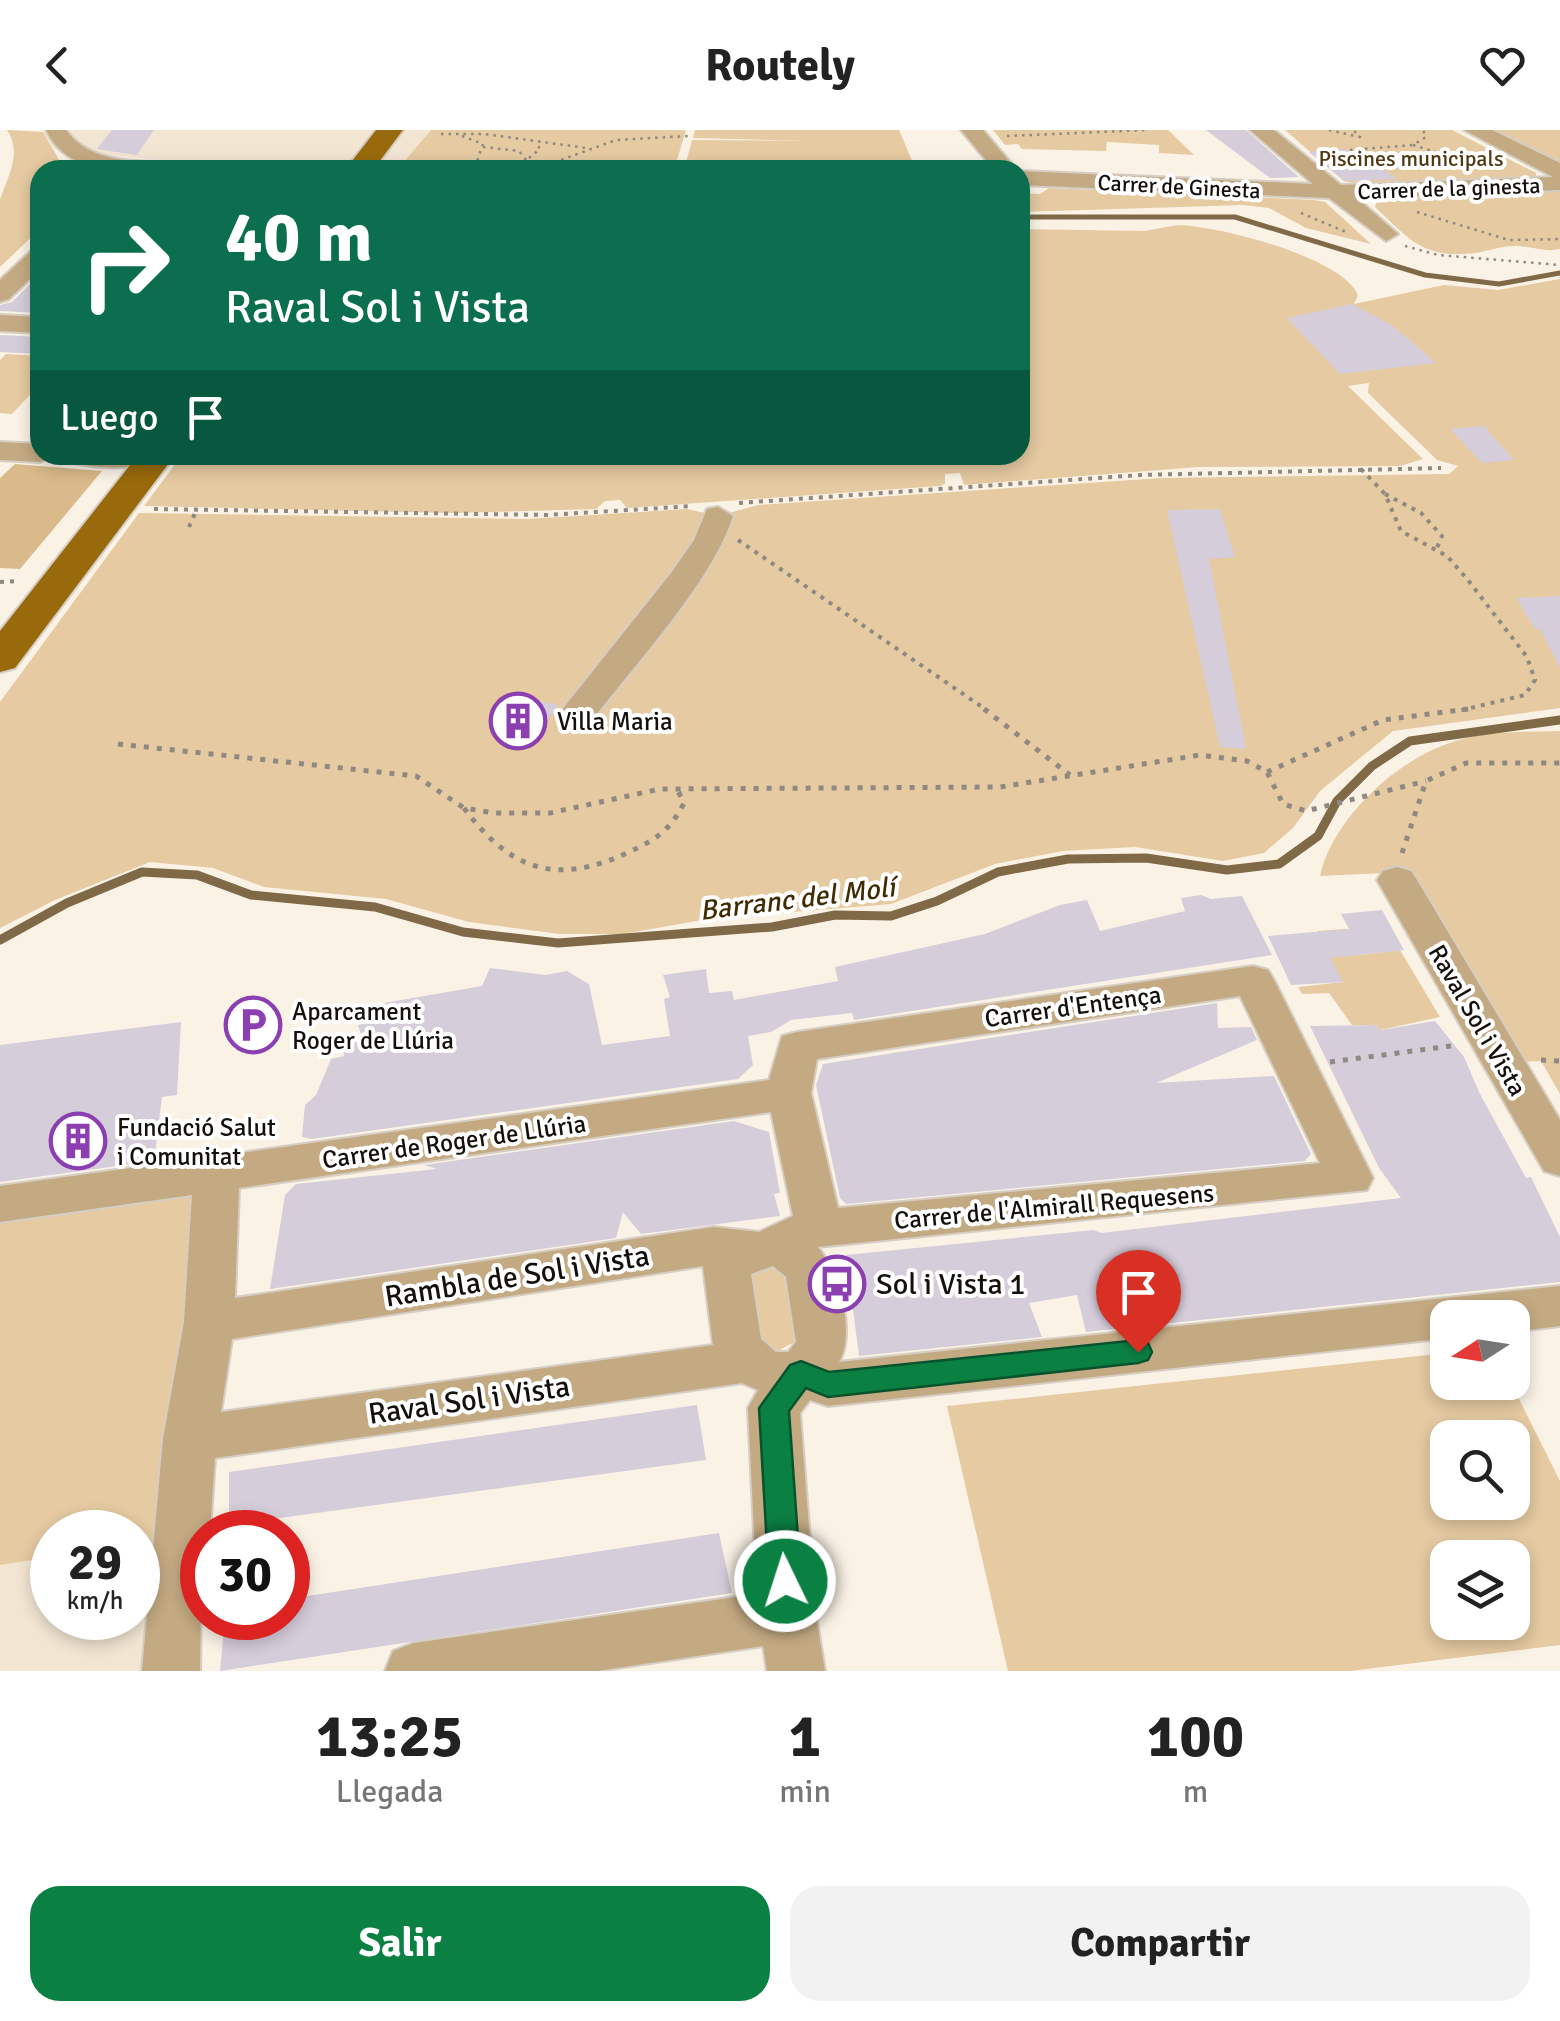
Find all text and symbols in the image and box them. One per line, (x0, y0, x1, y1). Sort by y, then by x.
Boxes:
icon: back (30, 38, 85, 93)
text: Routely (705, 38, 855, 93)
icon: heart (1475, 38, 1530, 93)
park label: Piscines municipals (1318, 145, 1504, 172)
street label: Carrer de Ginesta (1097, 169, 1261, 204)
street label: Carrer de la ginesta (1357, 172, 1541, 205)
text: 40 m (225, 194, 373, 280)
icon: right (60, 200, 190, 330)
text: Raval Sol i Vista (225, 280, 530, 335)
icon: arrive (178, 390, 233, 445)
text: Luego (60, 394, 158, 441)
building icon: Villa Maria (488, 691, 548, 751)
place label: Villa Maria (557, 706, 673, 737)
water label: Barranc del Molí (698, 869, 902, 928)
street label: Raval Sol i Vista (1422, 939, 1533, 1101)
street label: Carrer d'Entença (983, 979, 1163, 1034)
parking icon: Aparcament Roger de Llúria (223, 995, 283, 1055)
place label: Aparcament Roger de Llúria (292, 996, 454, 1056)
street label: Carrer de Roger de Llúria (320, 1108, 588, 1175)
building icon: Fundació Salut i Comunitat (48, 1111, 108, 1171)
place label: Fundació Salut i Comunitat (117, 1112, 276, 1172)
street label: Carrer de l'Almirall Requesens (893, 1177, 1215, 1236)
street label: Rambla de Sol i Vista (382, 1237, 652, 1316)
pin (1096, 1250, 1181, 1353)
bus stop icon: Sol i Vista 1 (807, 1254, 867, 1314)
icon: arrive (1111, 1265, 1166, 1320)
place label: Sol i Vista 1 (876, 1266, 1025, 1303)
north arrow (1430, 1300, 1530, 1400)
map controls (1430, 1300, 1530, 1640)
street label: Raval Sol i Vista (366, 1368, 572, 1433)
button: search (1430, 1420, 1530, 1520)
speed limit sign: 30 (180, 1510, 310, 1640)
position arrow (733, 1529, 837, 1633)
text: 29 (68, 1532, 122, 1594)
button: layers (1430, 1540, 1530, 1640)
text: km/h (67, 1585, 123, 1616)
text: 13:25 (316, 1700, 463, 1774)
text: 1 (789, 1700, 821, 1774)
text: 100 (1147, 1700, 1244, 1774)
text: Llegada (336, 1772, 443, 1811)
text: min (779, 1772, 831, 1811)
text: m (1183, 1772, 1208, 1811)
button: Salir (30, 1886, 770, 2001)
button: Compartir (790, 1886, 1530, 2001)

